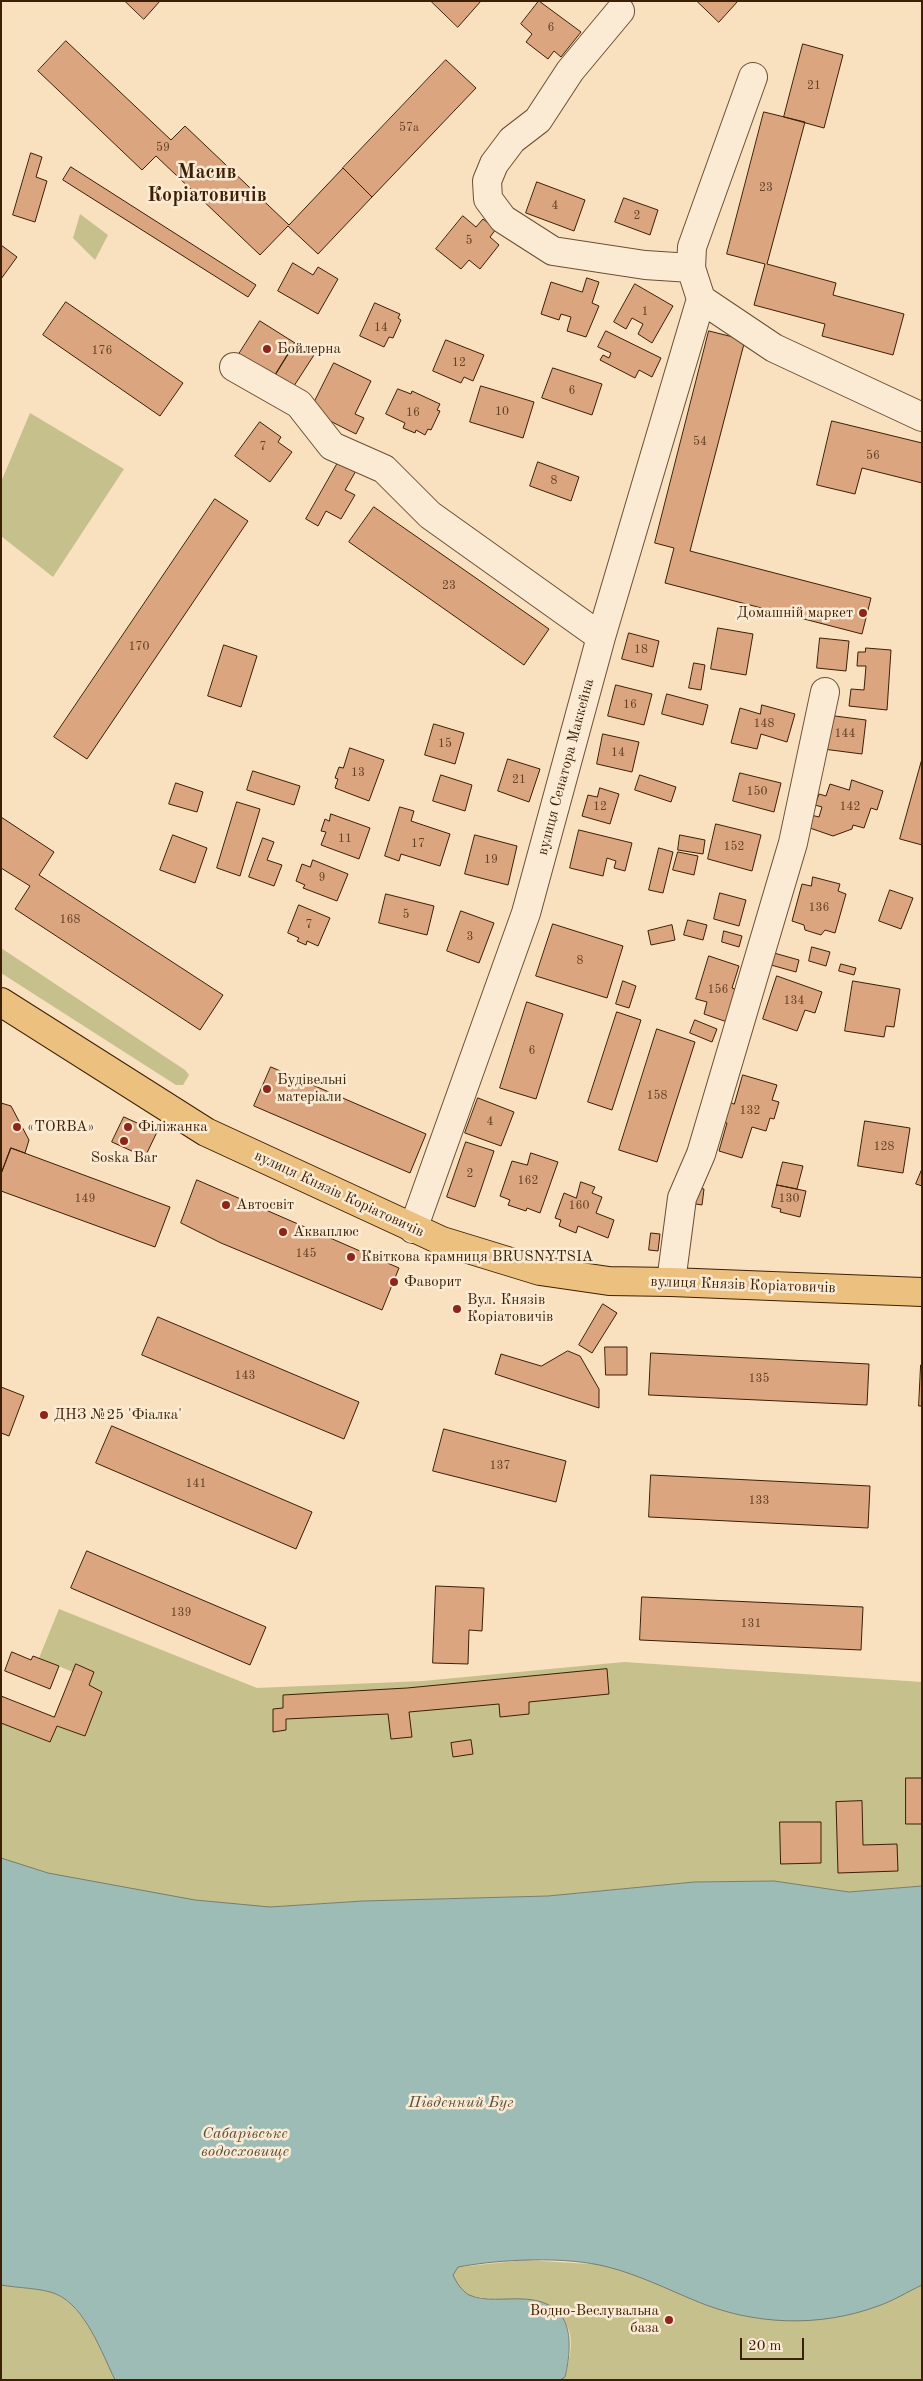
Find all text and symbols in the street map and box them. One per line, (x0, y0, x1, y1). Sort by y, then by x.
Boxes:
house number: 6 (548, 21, 554, 35)
house number: 21 (807, 79, 821, 93)
house number: 57а (399, 121, 419, 135)
house number: 59 (156, 141, 170, 155)
district label: Масив Коріатовичів (147, 161, 267, 208)
house number: 23 (759, 181, 773, 195)
house number: 4 (552, 199, 558, 213)
house number: 2 (634, 209, 640, 223)
house number: 5 (466, 234, 472, 248)
house number: 1 (642, 305, 648, 319)
house number: 14 (374, 321, 388, 335)
place label: Бойлерна (277, 340, 341, 358)
marker: Бойлерна (261, 343, 273, 355)
house number: 176 (92, 344, 112, 358)
house number: 12 (452, 356, 466, 370)
house number: 6 (569, 384, 575, 398)
house number: 10 (495, 405, 509, 419)
house number: 16 (406, 406, 420, 420)
house number: 54 (693, 435, 707, 449)
house number: 7 (260, 440, 266, 454)
house number: 56 (866, 449, 880, 463)
house number: 8 (551, 474, 557, 488)
house number: 23 (442, 579, 456, 593)
place label: Домашній маркет (737, 604, 853, 622)
marker: Домашній маркет (857, 607, 869, 619)
house number: 170 (129, 640, 149, 654)
house number: 18 (634, 643, 648, 657)
street label: вулиця Сенатора Маккейна (534, 677, 598, 857)
house number: 16 (623, 698, 637, 712)
house number: 148 (754, 717, 774, 731)
house number: 144 (835, 727, 855, 741)
house number: 15 (438, 737, 452, 751)
house number: 14 (611, 746, 625, 760)
house number: 13 (351, 766, 365, 780)
house number: 21 (512, 773, 526, 787)
house number: 150 (747, 785, 767, 799)
house number: 12 (593, 800, 607, 814)
house number: 142 (840, 800, 860, 814)
house number: 11 (338, 832, 352, 846)
house number: 17 (411, 837, 425, 851)
house number: 152 (724, 840, 744, 854)
house number: 19 (484, 853, 498, 867)
house number: 9 (319, 871, 325, 885)
house number: 136 (809, 901, 829, 915)
house number: 5 (403, 908, 409, 922)
house number: 168 (60, 913, 80, 927)
house number: 7 (306, 918, 312, 932)
house number: 3 (467, 930, 473, 944)
house number: 8 (577, 954, 583, 968)
house number: 156 (708, 983, 728, 997)
house number: 134 (784, 994, 804, 1008)
house number: 6 (529, 1044, 535, 1058)
place label: Будівельні матеріали (277, 1071, 346, 1106)
marker: Будівельні матеріали (261, 1083, 273, 1095)
house number: 158 (647, 1089, 667, 1103)
house number: 132 (740, 1104, 760, 1118)
house number: 4 (487, 1115, 493, 1129)
place label: «TORBA» (27, 1118, 95, 1136)
place label: Філіжанка (138, 1118, 208, 1136)
marker: «TORBA» (11, 1121, 23, 1133)
marker: Філіжанка (122, 1121, 134, 1133)
marker: Soska Bar (118, 1135, 130, 1147)
house number: 128 (874, 1140, 894, 1154)
street label: вулиця Князів Коріатовичів (251, 1147, 427, 1241)
place label: Soska Bar (91, 1149, 157, 1167)
house number: 2 (467, 1167, 473, 1181)
house number: 162 (518, 1174, 538, 1188)
house number: 149 (75, 1192, 95, 1206)
house number: 130 (779, 1192, 799, 1206)
place label: Автосвіт (236, 1196, 294, 1214)
marker: Автосвіт (220, 1199, 232, 1211)
house number: 160 (569, 1199, 589, 1213)
place label: Акваплюс (293, 1223, 359, 1241)
marker: Акваплюс (277, 1226, 289, 1238)
house number: 145 (296, 1247, 316, 1261)
place label: Квіткова крамниця BRUSNYTSIA (361, 1248, 593, 1266)
marker: Квіткова крамниця BRUSNYTSIA (345, 1251, 357, 1263)
place label: Фаворит (404, 1273, 462, 1291)
street label: вулиця Князів Коріатовичів (650, 1273, 836, 1297)
marker: Фаворит (388, 1276, 400, 1288)
place label: Вул. Князів Коріатовичів (467, 1291, 553, 1326)
marker: Вул. Князів Коріатовичів (451, 1303, 463, 1315)
house number: 143 (235, 1369, 255, 1383)
house number: 135 (749, 1372, 769, 1386)
place label: ДНЗ №25 'Фіалка' (54, 1406, 182, 1424)
marker: ДНЗ №25 'Фіалка' (38, 1409, 50, 1421)
house number: 137 (490, 1459, 510, 1473)
house number: 141 (186, 1477, 206, 1491)
house number: 133 (749, 1494, 769, 1508)
house number: 139 (171, 1606, 191, 1620)
house number: 131 (741, 1617, 761, 1631)
water label: Південний Буг (408, 2093, 514, 2113)
water label: Сабарівське водосховище (201, 2124, 289, 2162)
place label: Водно-Веслувальна база (530, 2302, 659, 2337)
marker: Водно-Веслувальна база (663, 2314, 675, 2326)
scale bar (743, 2328, 807, 2360)
text: 20 m (748, 2339, 782, 2354)

